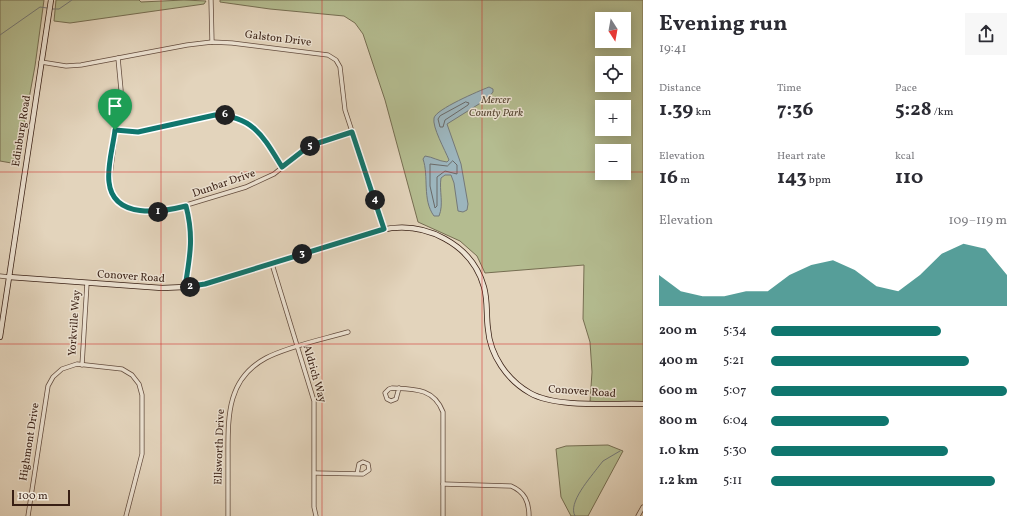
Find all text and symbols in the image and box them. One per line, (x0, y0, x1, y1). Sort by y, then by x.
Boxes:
text: Evening run (659, 9, 788, 40)
north arrow (595, 12, 631, 48)
map controls (595, 12, 631, 180)
button: share (965, 13, 1007, 55)
street label: Galston Drive (244, 27, 312, 51)
text: 19:41 (659, 40, 687, 58)
button: locate (595, 56, 631, 92)
text: Distance (659, 81, 701, 96)
text: Time (777, 81, 801, 96)
text: Pace (895, 81, 917, 96)
pin (98, 89, 132, 130)
park label: Mercer County Park (469, 93, 523, 121)
street label: Edinburg Road (9, 94, 35, 168)
icon: arrive (104, 95, 126, 117)
text: 1.39 (659, 96, 693, 124)
text: 7:36 (777, 96, 813, 124)
text: 5:28 (895, 96, 932, 124)
button: + (595, 100, 631, 136)
pin: 6 (215, 105, 235, 125)
text: km (693, 105, 711, 120)
text: /km (932, 105, 954, 120)
text: 6 (222, 107, 228, 122)
pin: 5 (300, 136, 320, 156)
text: 5 (307, 138, 313, 153)
button: − (595, 144, 631, 180)
text: Elevation (659, 149, 705, 164)
text: Heart rate (777, 149, 826, 164)
text: kcal (895, 149, 915, 164)
text: 16 (659, 164, 678, 192)
text: 143 (777, 164, 807, 192)
text: 110 (895, 164, 923, 192)
street label: Dunbar Drive (190, 166, 258, 202)
text: m (678, 173, 690, 188)
text: bpm (807, 173, 831, 188)
pin: 4 (365, 190, 385, 210)
text: 4 (372, 192, 378, 207)
pin: 1 (148, 202, 168, 222)
text: 1 (156, 204, 160, 219)
text: Elevation (659, 212, 713, 230)
text: 109–119 m (949, 212, 1007, 230)
pin: 3 (292, 244, 312, 264)
text: 3 (299, 246, 305, 261)
street label: Conover Road (97, 267, 165, 287)
pin: 2 (180, 277, 200, 297)
text: 2 (187, 279, 193, 294)
street label: Yorkville Way (65, 289, 85, 357)
text: 200 m (659, 322, 697, 340)
text: 5:34 (723, 322, 747, 340)
street label: Aldrich Way (299, 343, 329, 405)
text: 400 m (659, 352, 698, 370)
text: 5:21 (723, 352, 744, 370)
street label: Conover Road (548, 382, 616, 402)
text: 600 m (659, 382, 697, 400)
text: 5:07 (723, 382, 746, 400)
street label: Highmont Drive (16, 402, 44, 482)
street label: Ellsworth Drive (211, 409, 229, 485)
text: 800 m (659, 412, 697, 430)
text: 6:04 (723, 412, 748, 430)
text: 1.0 km (659, 442, 699, 460)
text: 5:30 (723, 442, 747, 460)
text: 1.2 km (659, 472, 698, 490)
text: 5:11 (723, 472, 742, 490)
scale bar (12, 488, 70, 507)
text: 100 m (18, 489, 48, 504)

